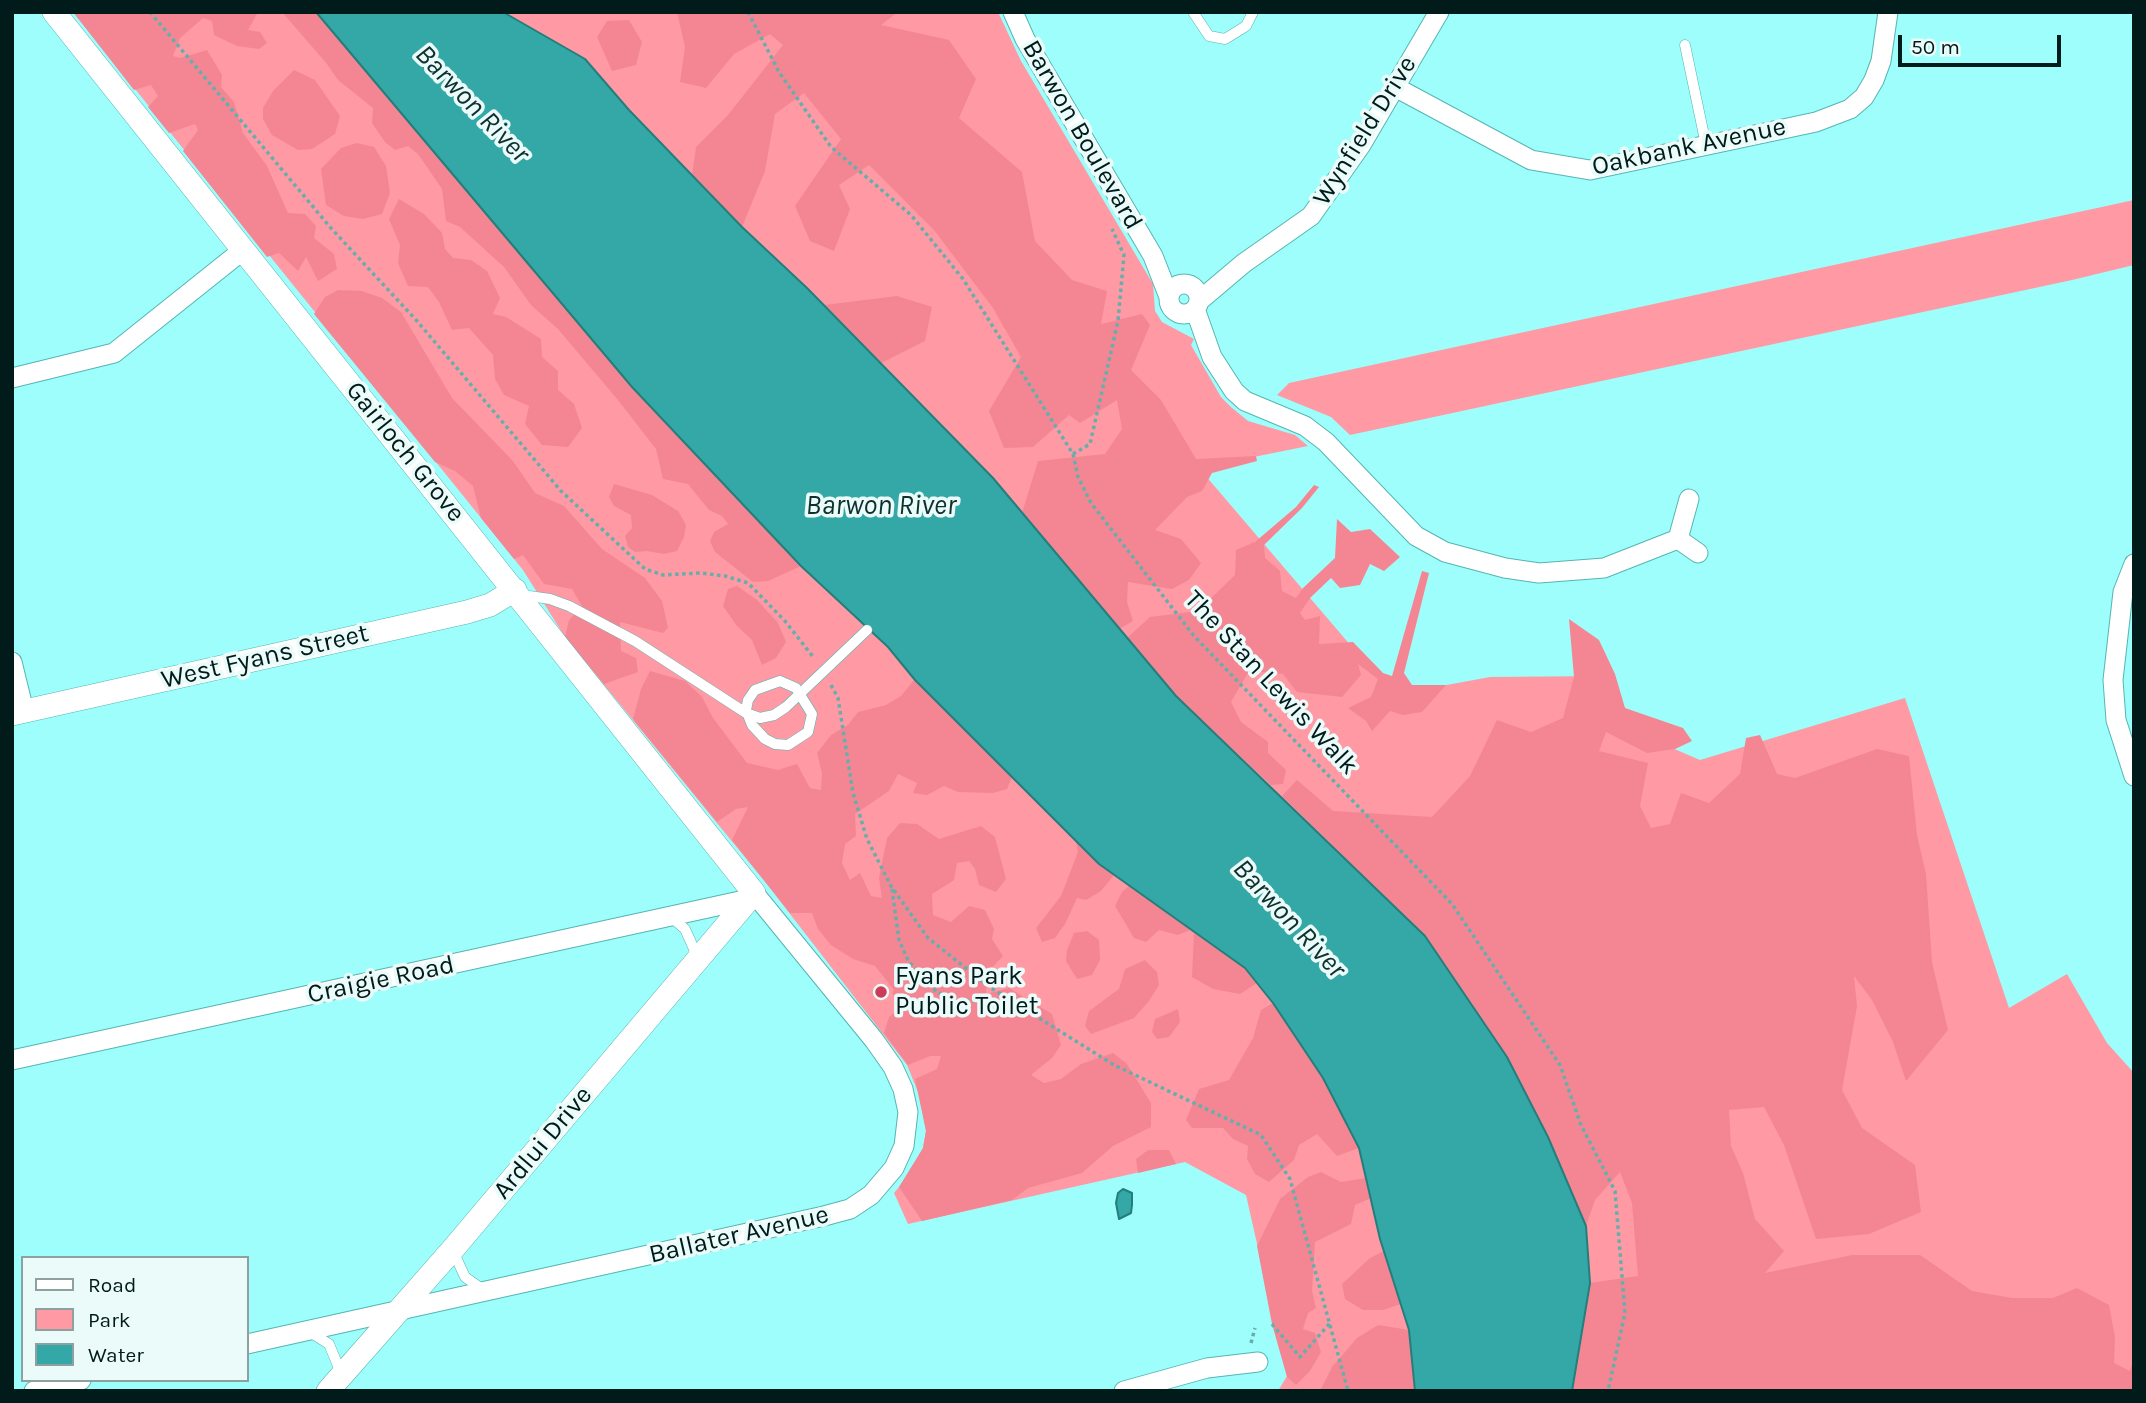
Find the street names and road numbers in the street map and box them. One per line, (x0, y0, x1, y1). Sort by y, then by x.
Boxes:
street label: Barwon Boulevard (1015, 35, 1149, 235)
street label: Wynfield Drive (1307, 50, 1423, 212)
street label: Oakbank Avenue (1589, 111, 1789, 183)
street label: Gairloch Grove (339, 375, 471, 529)
street label: The Stan Lewis Walk (1178, 584, 1364, 782)
street label: West Fyans Street (158, 618, 372, 696)
street label: Craigie Road (305, 949, 457, 1011)
street label: Ardlui Drive (487, 1080, 599, 1206)
street label: Ballater Avenue (646, 1199, 832, 1271)

